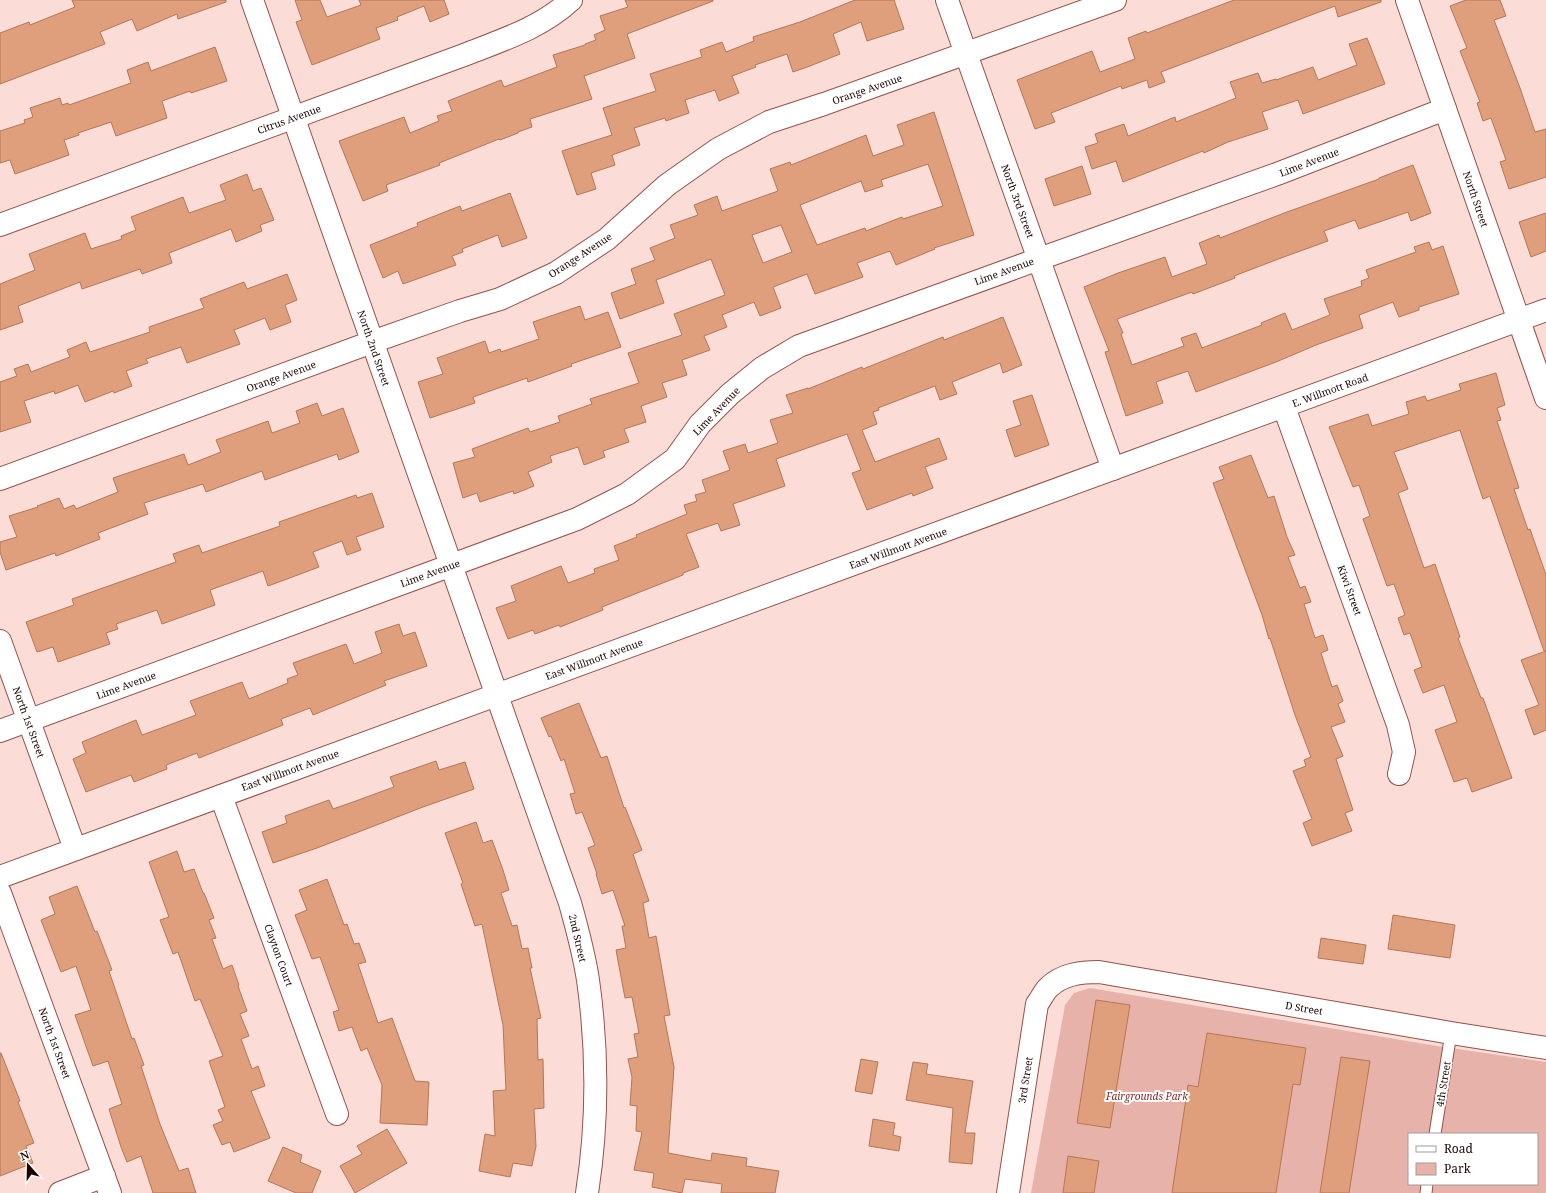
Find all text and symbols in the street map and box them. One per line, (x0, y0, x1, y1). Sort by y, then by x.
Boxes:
street label: Orange Avenue (830, 70, 904, 108)
street label: Citrus Avenue (255, 101, 323, 137)
street label: Lime Avenue (1277, 144, 1341, 180)
street label: North 3rd Street (998, 162, 1038, 240)
street label: North Street (1460, 169, 1492, 229)
street label: Orange Avenue (546, 229, 614, 281)
street label: Lime Avenue (972, 254, 1036, 288)
street label: North 2nd Street (354, 308, 394, 388)
street label: Orange Avenue (244, 357, 318, 395)
street label: E. Willmott Road (1290, 370, 1370, 410)
street label: Lime Avenue (689, 384, 743, 438)
street label: East Willmott Avenue (847, 524, 949, 572)
street label: Lime Avenue (398, 556, 462, 590)
street label: Kiwi Street (1334, 563, 1366, 618)
street label: East Willmott Avenue (543, 635, 645, 683)
street label: Lime Avenue (94, 668, 158, 702)
street label: North 1st Street (10, 685, 49, 760)
street label: East Willmott Avenue (239, 746, 341, 794)
street label: 2nd Street (566, 913, 590, 964)
street label: Clayton Court (261, 922, 297, 988)
street label: D Street (1284, 998, 1324, 1018)
street label: North 1st Street (36, 1006, 75, 1081)
street label: 3rd Street (1014, 1055, 1036, 1104)
street label: 4th Street (1432, 1060, 1454, 1108)
park label: Fairgrounds Park (1105, 1089, 1188, 1103)
legend (1408, 1133, 1538, 1185)
text: Road (1444, 1140, 1474, 1157)
north arrow (8, 1145, 48, 1185)
text: N (18, 1146, 31, 1164)
text: Park (1444, 1160, 1472, 1177)

